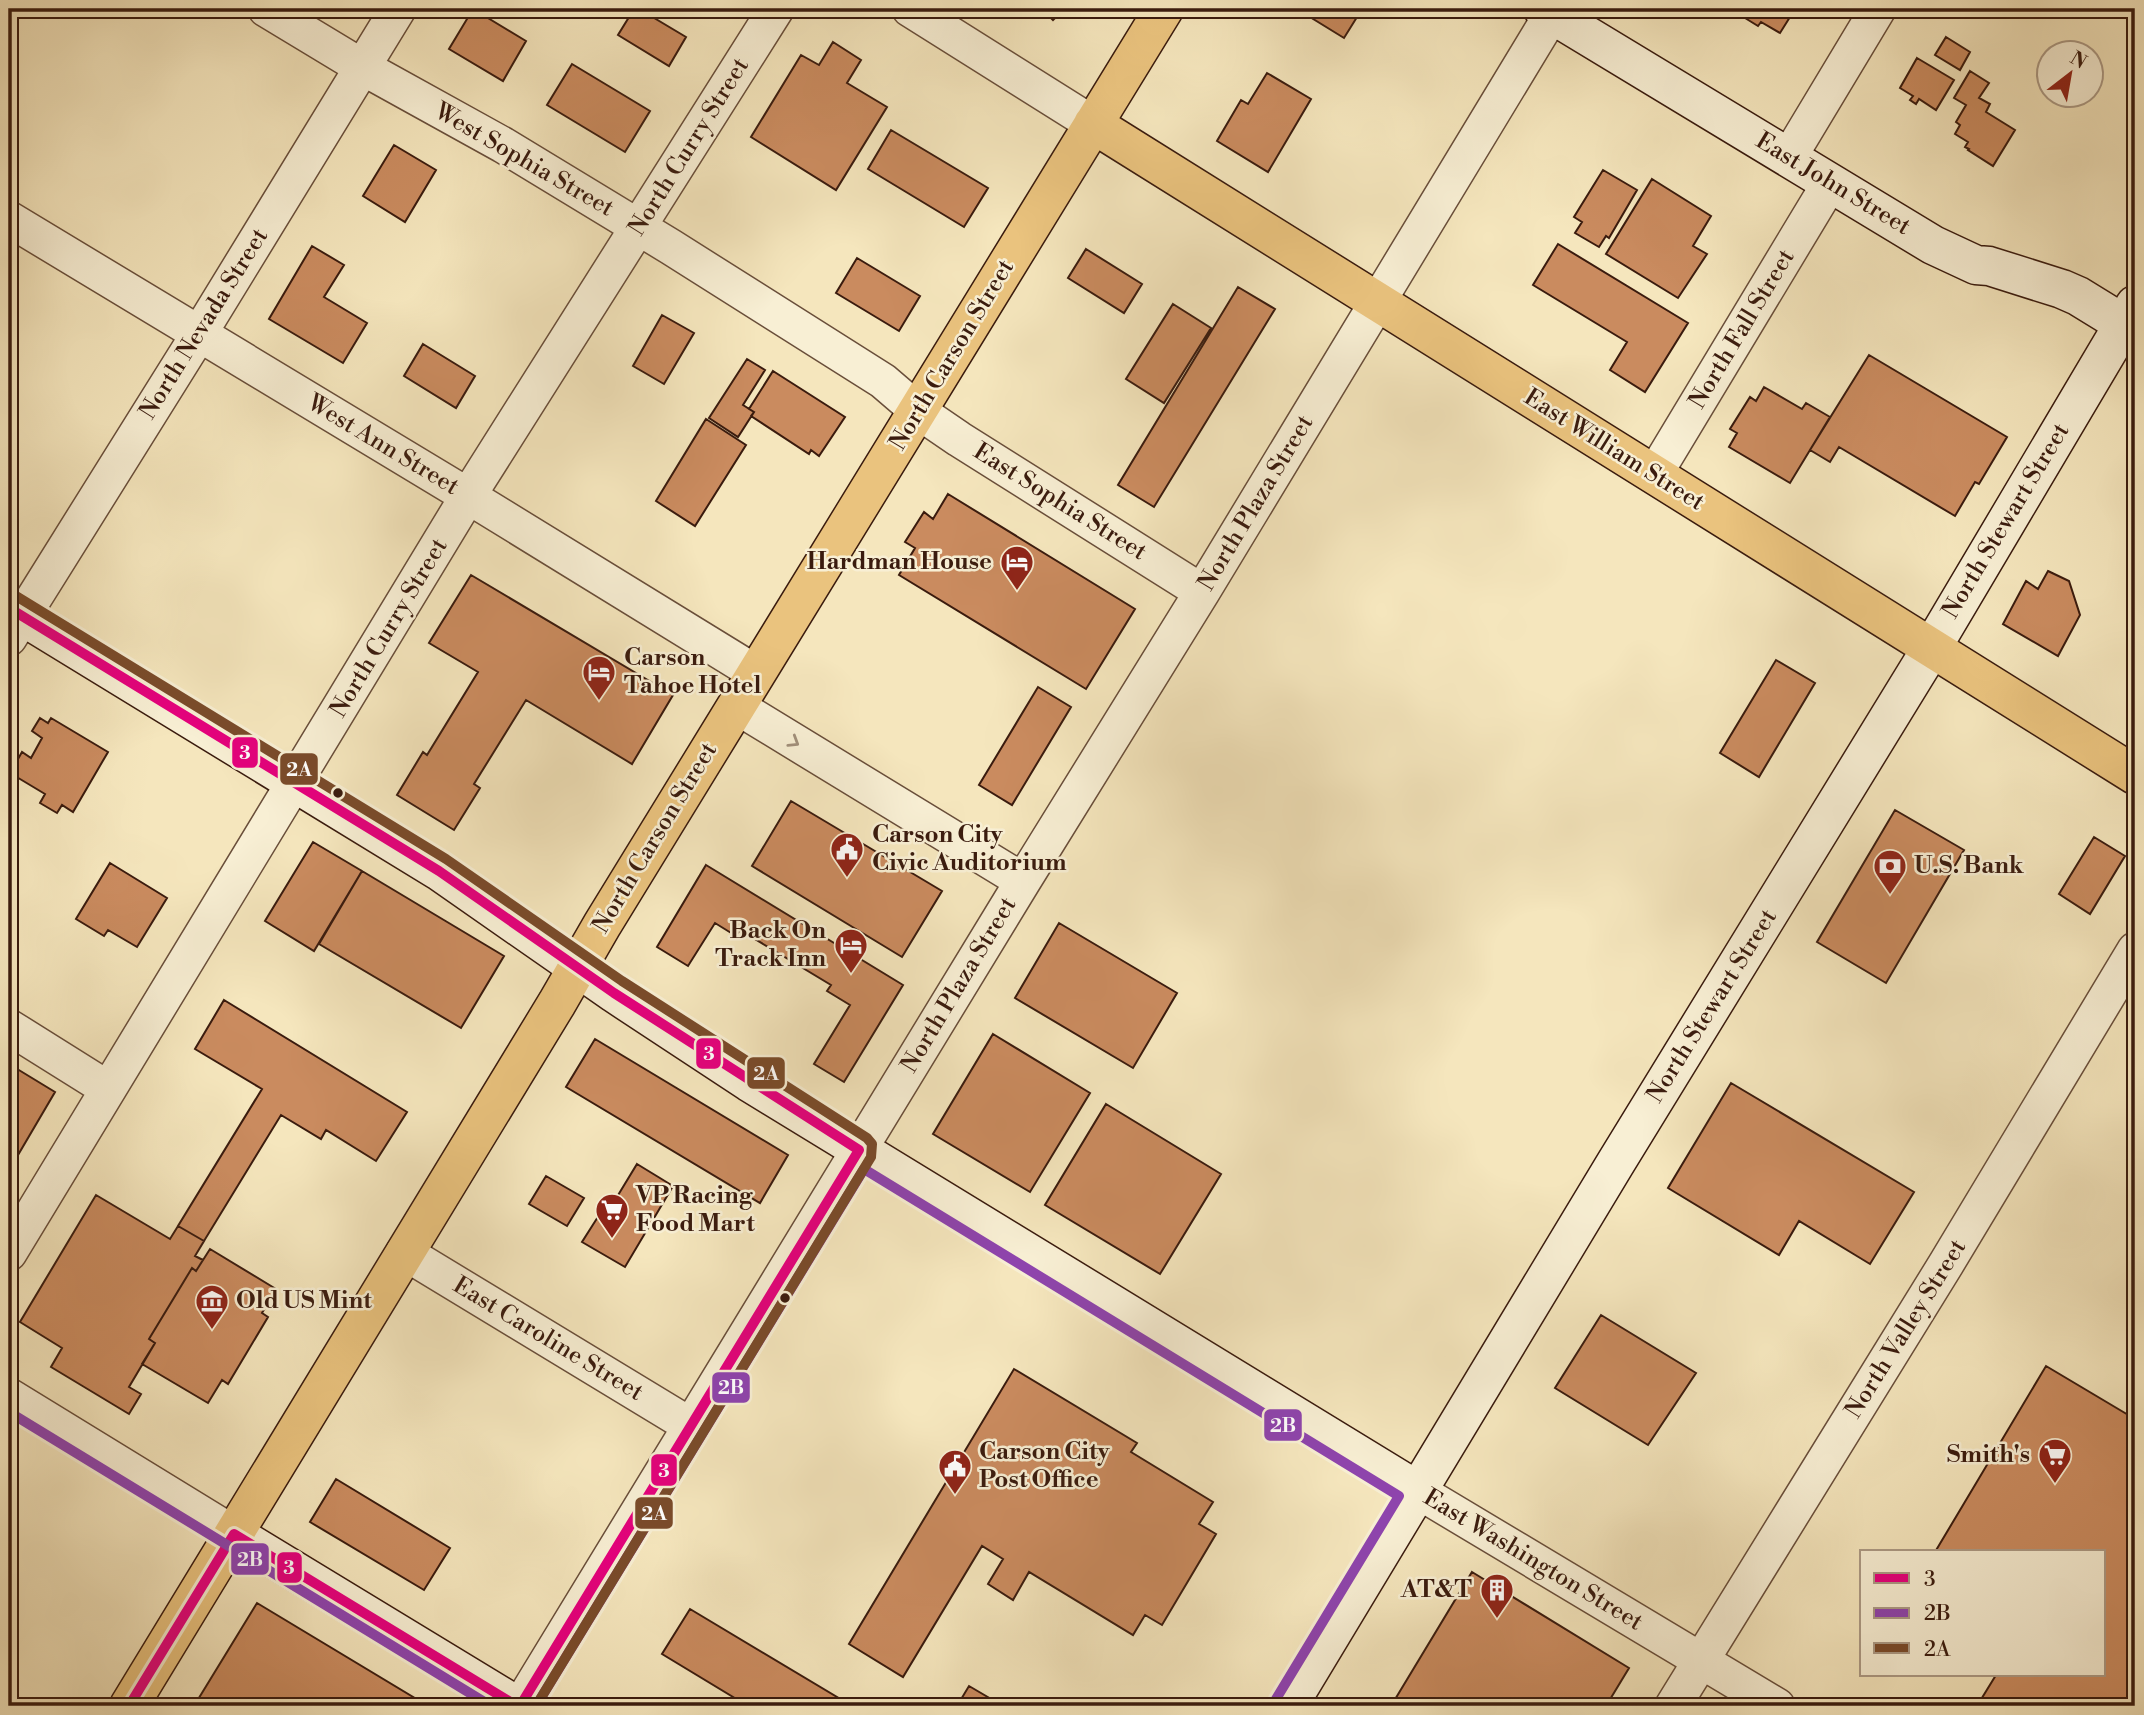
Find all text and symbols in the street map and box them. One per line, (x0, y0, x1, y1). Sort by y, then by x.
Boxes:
north arrow (2036, 38, 2106, 108)
text: N (2066, 46, 2091, 74)
street label: North Curry Street (622, 52, 756, 242)
street label: West Sophia Street (428, 96, 619, 224)
street label: East John Street (1750, 126, 1916, 242)
street label: North Nevada Street (133, 222, 275, 425)
street label: North Fall Street (1683, 243, 1802, 414)
street label: North Carson Street (883, 254, 1021, 456)
street label: East William Street (1518, 382, 1710, 518)
street label: West Ann Street (301, 387, 465, 502)
street label: North Plaza Street (1192, 409, 1321, 596)
street label: North Stewart Street (1936, 417, 2076, 624)
street label: East Sophia Street (968, 437, 1153, 568)
street label: North Curry Street (324, 532, 455, 723)
hotel icon: Hardman House (998, 543, 1036, 592)
place label: Hardman House (807, 547, 992, 577)
place label: Carson Tahoe Hotel (624, 643, 762, 701)
hotel icon: Carson Tahoe Hotel (580, 653, 618, 702)
one-way arrow (786, 734, 799, 747)
line badge: 3 (231, 736, 259, 769)
street label: North Carson Street (586, 737, 724, 939)
text: 3 (239, 741, 251, 765)
line badge: 2A (279, 752, 319, 786)
text: 2A (286, 758, 312, 782)
unlabelled marker (331, 786, 345, 800)
place label: Carson City Civic Auditorium (872, 820, 1067, 878)
public building icon: Carson City Civic Auditorium (828, 830, 866, 879)
bank icon: U.S. Bank (1871, 847, 1909, 896)
place label: U.S. Bank (1914, 851, 2025, 881)
street label: North Plaza Street (895, 891, 1024, 1078)
street label: North Stewart Street (1640, 903, 1784, 1108)
place label: Back On Track Inn (715, 916, 826, 974)
hotel icon: Back On Track Inn (832, 926, 870, 975)
line badge: 3 (695, 1037, 722, 1070)
text: 3 (703, 1042, 715, 1066)
line badge: 2A (746, 1056, 786, 1090)
text: 2A (753, 1062, 779, 1086)
place label: VP Racing Food Mart (635, 1181, 755, 1239)
supermarket icon: VP Racing Food Mart (593, 1191, 631, 1240)
street label: North Valley Street (1839, 1234, 1973, 1424)
street label: East Caroline Street (447, 1270, 649, 1408)
museum icon: Old US Mint (193, 1282, 231, 1331)
place label: Old US Mint (236, 1286, 372, 1316)
unlabelled marker (778, 1291, 792, 1305)
line badge: 2B (711, 1371, 751, 1404)
text: 2B (718, 1376, 744, 1400)
line badge: 2B (1263, 1408, 1303, 1442)
text: 2B (1270, 1414, 1296, 1438)
supermarket icon: Smith's (2036, 1436, 2074, 1485)
place label: Carson City Post Office (979, 1437, 1110, 1495)
place label: Smith's (1947, 1440, 2030, 1470)
public building icon: Carson City Post Office (936, 1447, 974, 1496)
line badge: 3 (650, 1453, 678, 1487)
text: 3 (658, 1459, 670, 1483)
street label: East Washington Street (1418, 1483, 1649, 1638)
line badge: 2A (634, 1496, 674, 1530)
text: 2A (641, 1502, 667, 1526)
line badge: 2B (230, 1542, 270, 1576)
text: 2B (237, 1548, 263, 1572)
legend (1860, 1550, 2106, 1676)
line badge: 3 (276, 1551, 303, 1584)
text: 3 (283, 1556, 295, 1580)
text: 3 (1924, 1567, 1936, 1593)
building icon: AT&T (1478, 1571, 1516, 1620)
place label: AT&T (1400, 1575, 1473, 1605)
text: 2B (1924, 1601, 1951, 1627)
text: 2A (1924, 1637, 1951, 1663)

